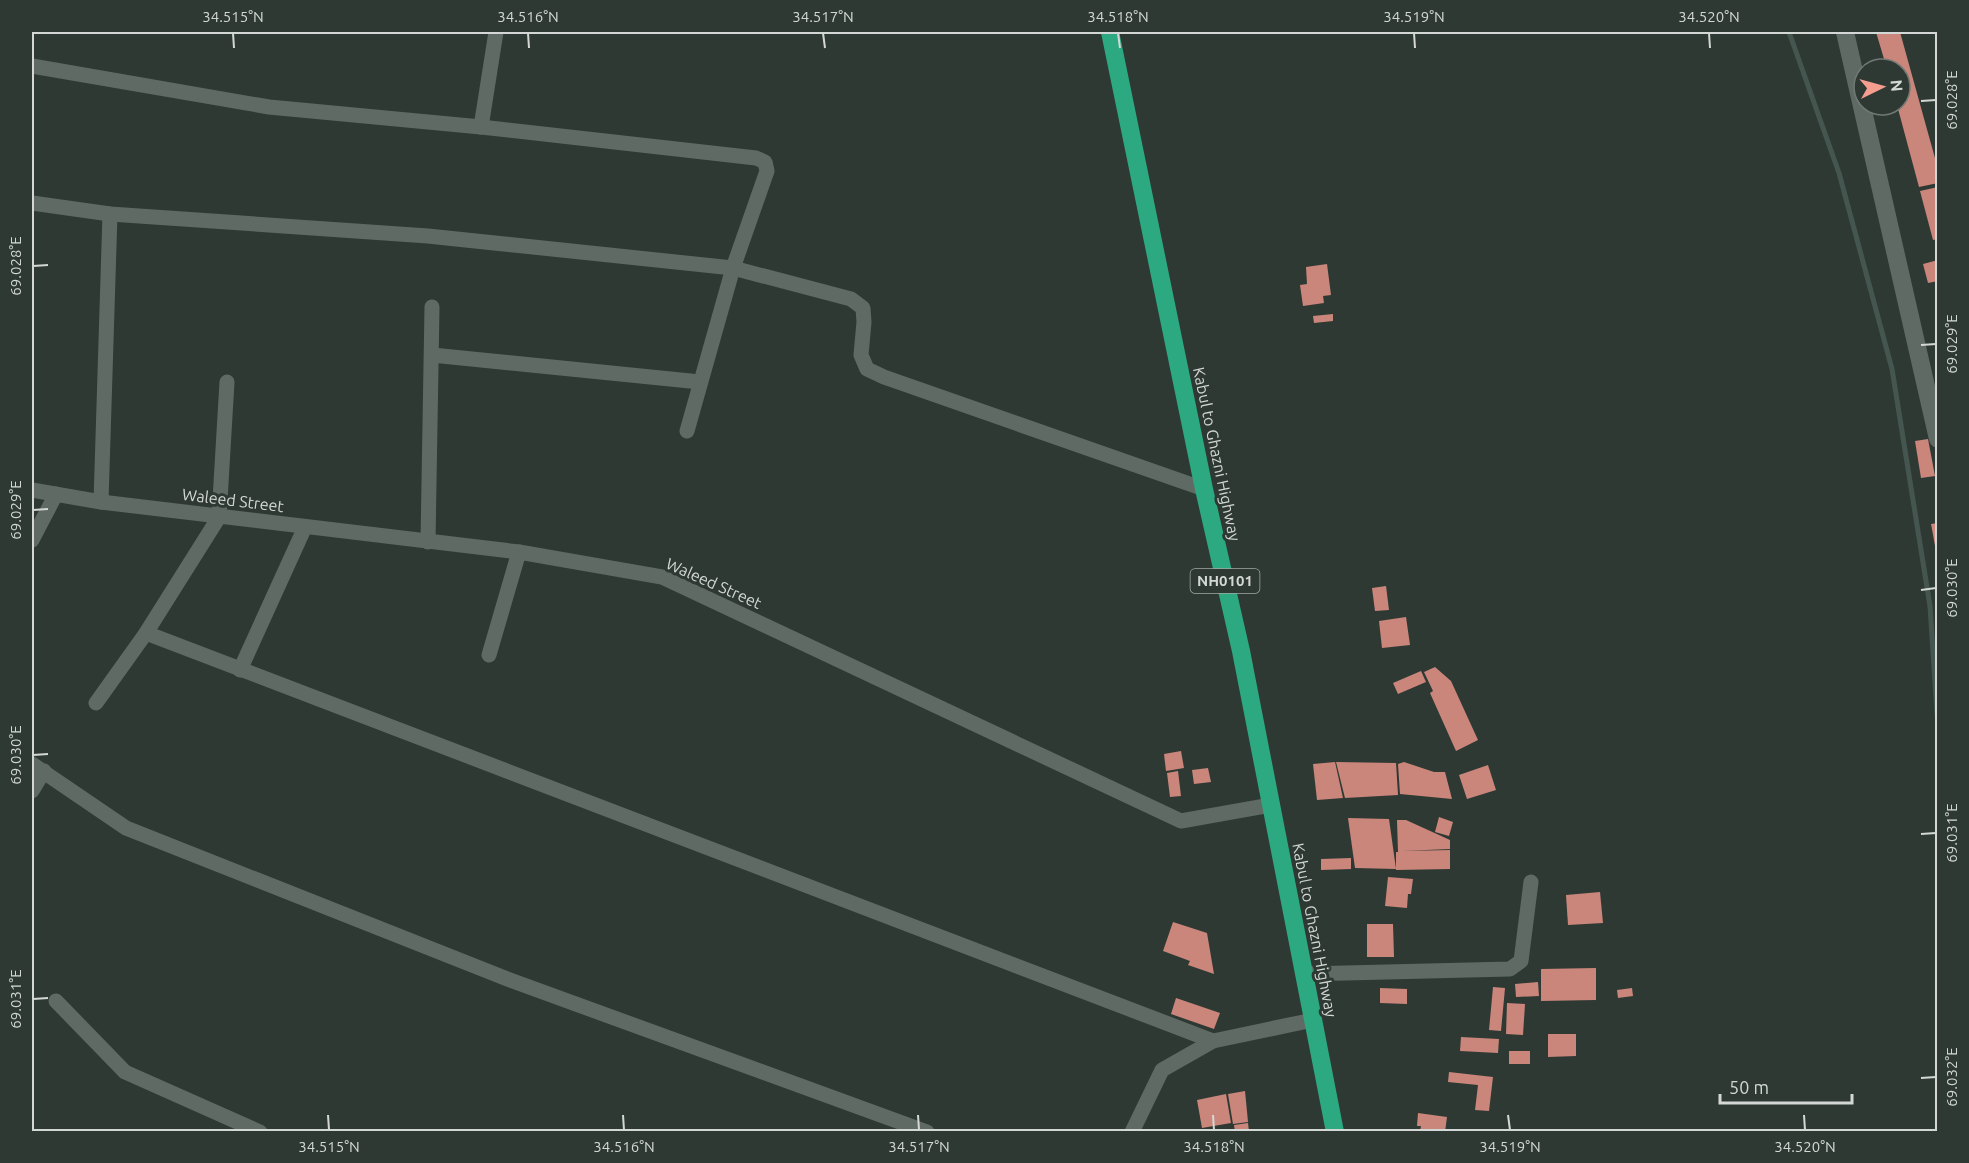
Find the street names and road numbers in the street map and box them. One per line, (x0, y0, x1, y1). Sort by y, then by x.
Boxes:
street label: Kabul to Ghazni Highway (1190, 365, 1244, 543)
street label: Waleed Street (181, 485, 286, 515)
street label: Waleed Street (664, 554, 765, 612)
road number: NH0101 (1190, 569, 1260, 593)
street label: Kabul to Ghazni Highway (1289, 841, 1341, 1019)

